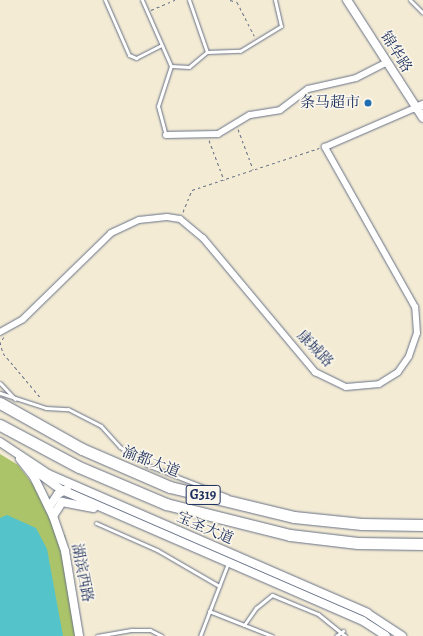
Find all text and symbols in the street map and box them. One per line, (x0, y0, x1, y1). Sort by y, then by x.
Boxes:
street label: 锦华路 (376, 28, 416, 76)
place label: 条马超市 (300, 94, 360, 112)
marker: 条马超市 (363, 98, 373, 108)
street label: 康城路 (293, 327, 337, 371)
street label: 渝都大道 (120, 443, 182, 481)
road number: G319 (185, 483, 221, 507)
street label: 宝圣大道 (174, 508, 236, 548)
street label: 湖滨西路 (67, 542, 97, 604)

